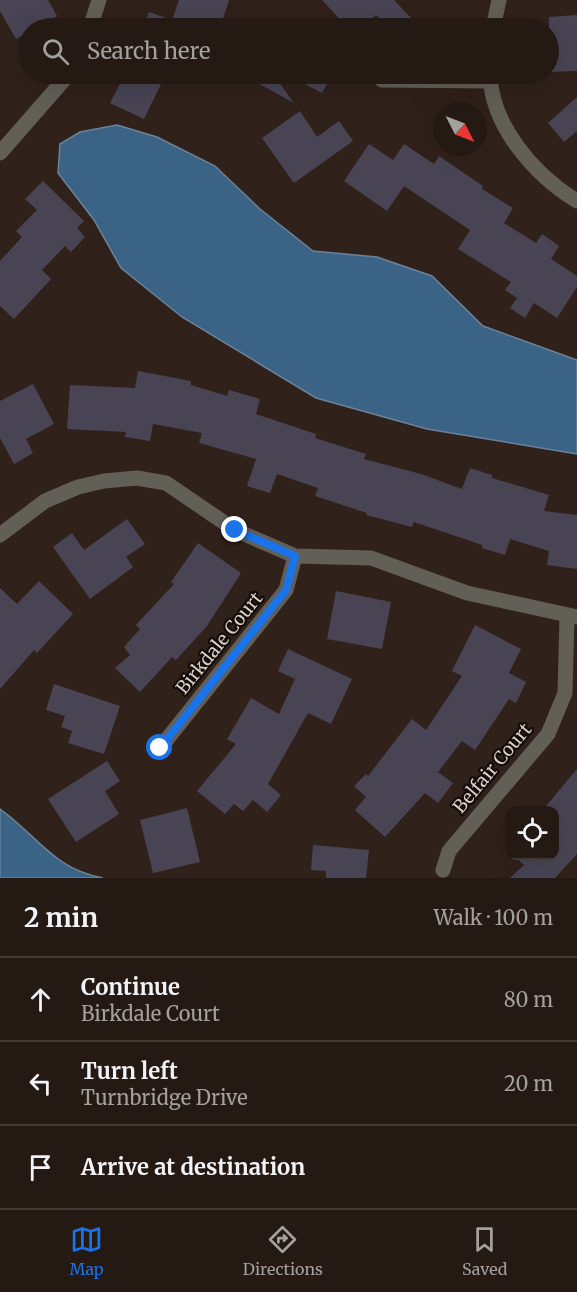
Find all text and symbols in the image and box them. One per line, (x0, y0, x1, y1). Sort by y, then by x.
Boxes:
search box (18, 18, 559, 84)
icon: search (39, 35, 72, 68)
text: Search here (87, 37, 210, 65)
north arrow (433, 102, 487, 156)
route end (221, 516, 247, 542)
street label: Birkdale Court (171, 587, 267, 699)
street label: Belfair Court (448, 718, 536, 818)
route start (146, 734, 172, 760)
map controls (505, 806, 559, 860)
button: locate (505, 806, 559, 860)
text: 2 min (24, 901, 98, 934)
text: Walk · 100 m (434, 905, 553, 930)
text: Continue (81, 973, 180, 1001)
icon: ahead (24, 983, 57, 1016)
text: 80 m (504, 987, 553, 1012)
text: Birkdale Court (81, 1001, 220, 1026)
text: Turn left (81, 1057, 178, 1085)
icon: left (24, 1067, 57, 1100)
text: 20 m (504, 1071, 553, 1096)
text: Turnbridge Drive (81, 1085, 248, 1110)
icon: arrive (24, 1151, 57, 1184)
text: Arrive at destination (81, 1153, 305, 1181)
tab: Map (70, 1223, 104, 1279)
tab: Directions (243, 1223, 323, 1279)
tab: Saved (462, 1223, 507, 1279)

